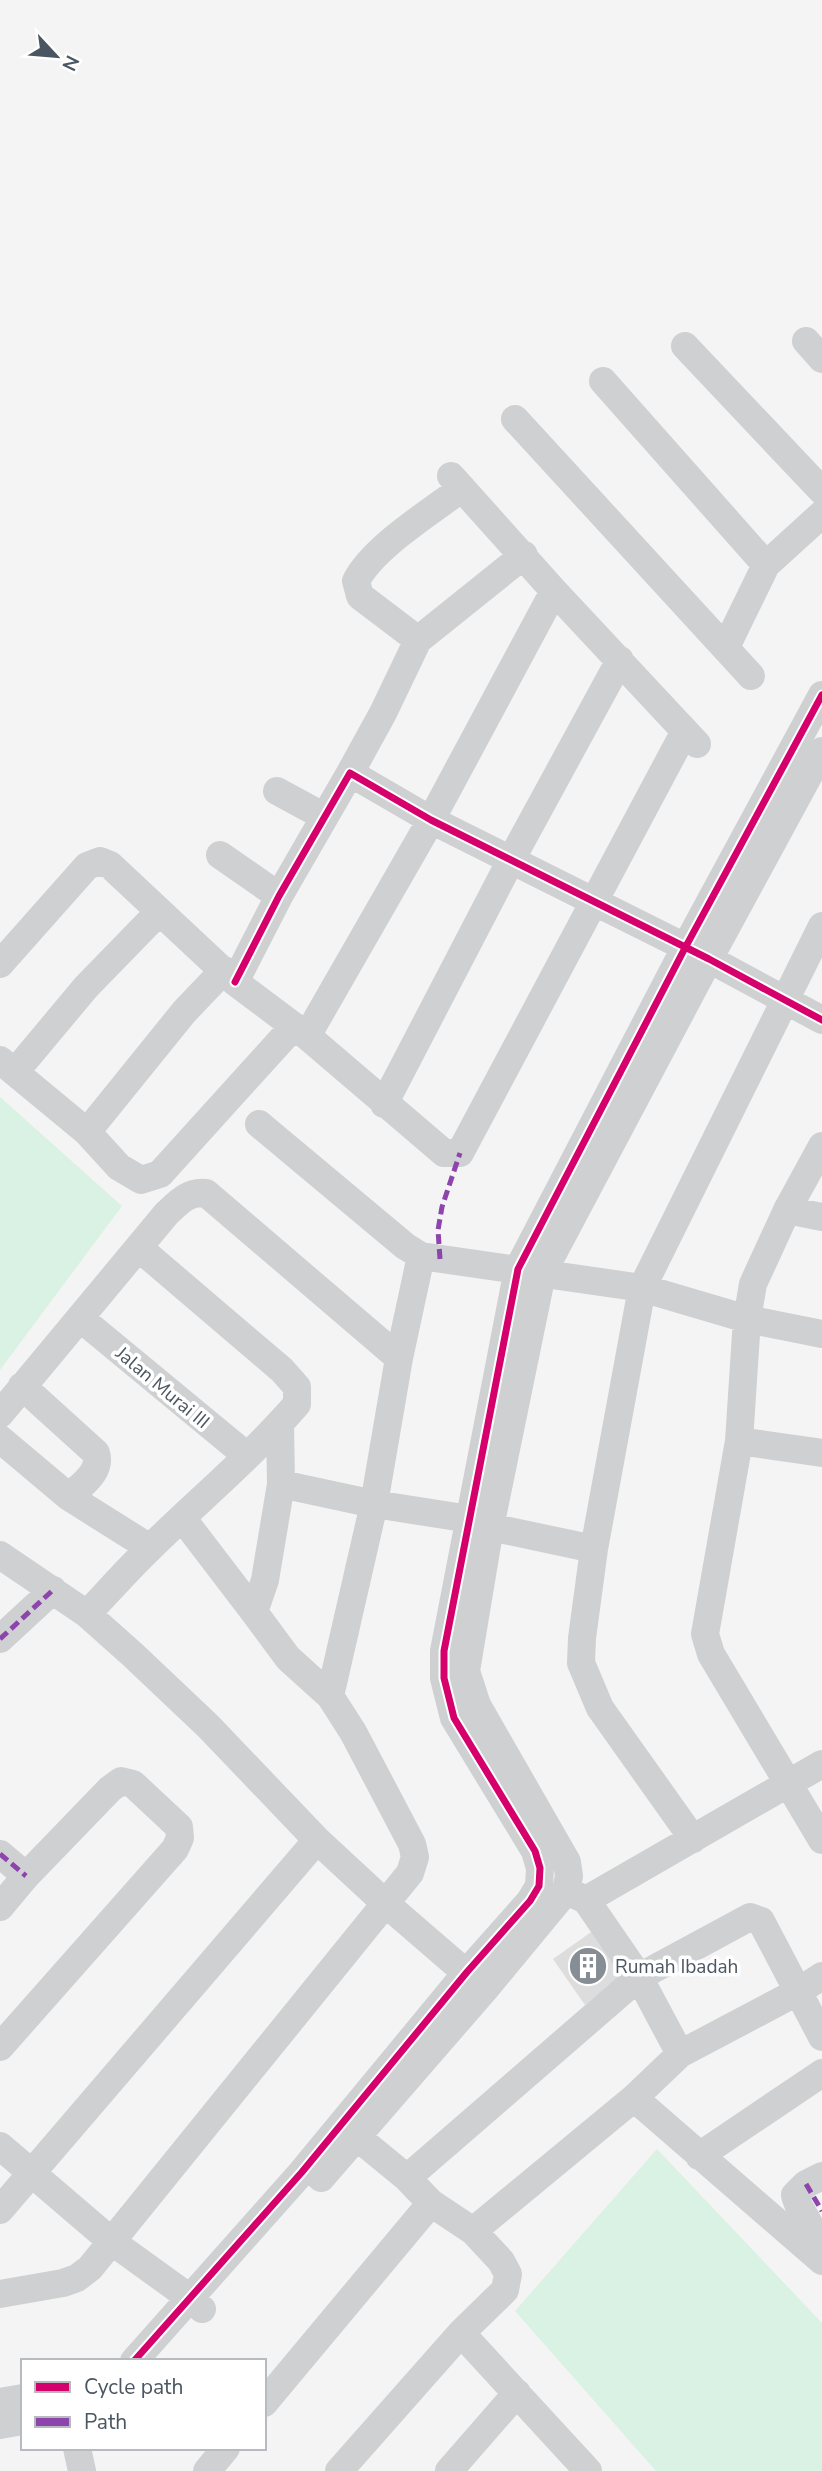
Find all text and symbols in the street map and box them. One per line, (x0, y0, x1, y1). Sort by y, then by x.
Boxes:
north arrow (21, 21, 91, 91)
text: N (56, 51, 85, 75)
street label: Jalan Murai III (109, 1340, 215, 1435)
building icon: Rumah Ibadah (567, 1945, 609, 1987)
place label: Rumah Ibadah (615, 1954, 738, 1980)
legend (21, 2359, 266, 2450)
text: Cycle path (84, 2373, 183, 2401)
text: Path (84, 2408, 127, 2436)

